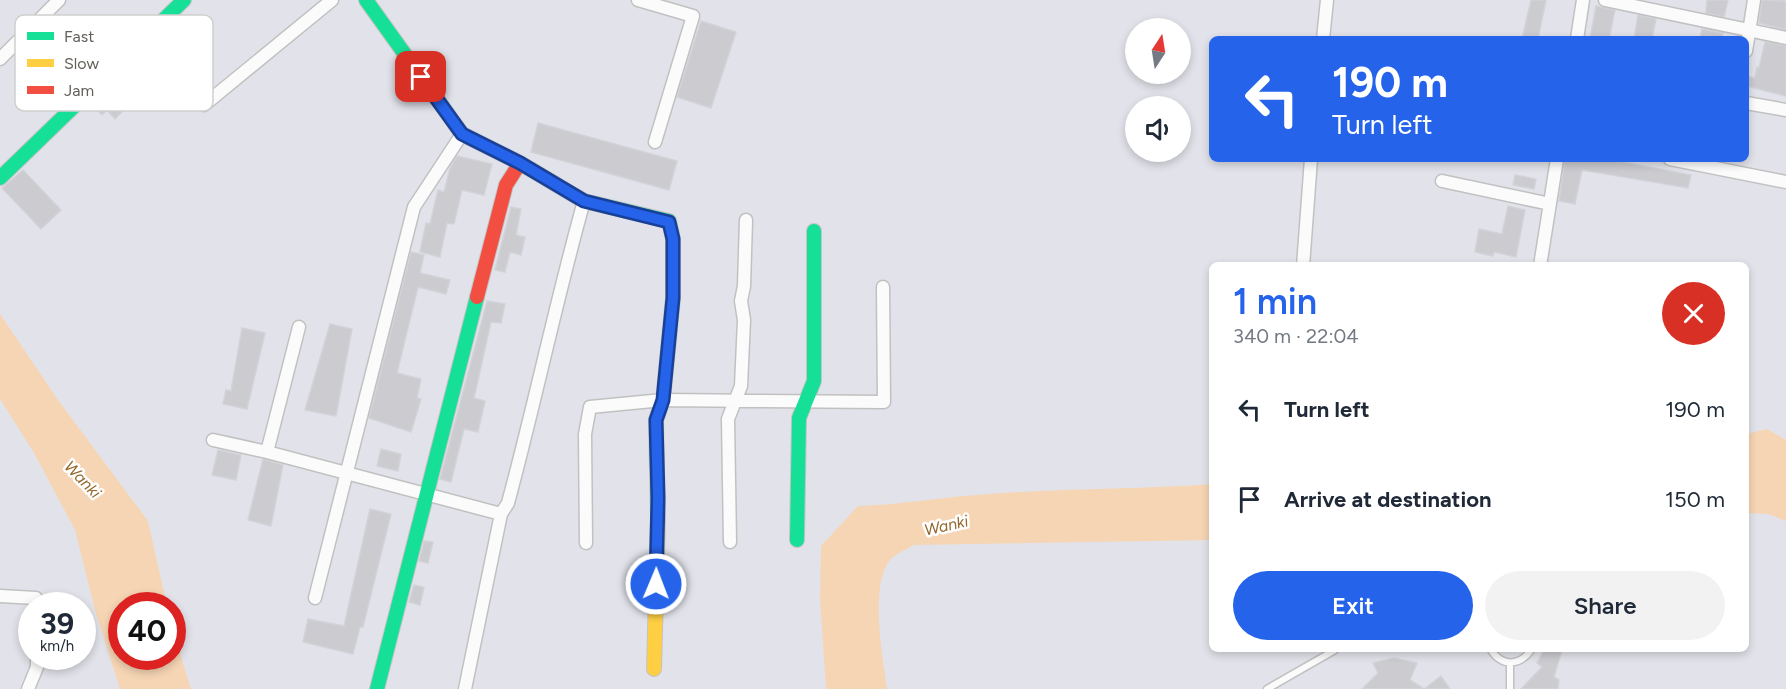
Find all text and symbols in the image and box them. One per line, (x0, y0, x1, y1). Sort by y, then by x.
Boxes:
legend (15, 15, 213, 111)
north arrow (1125, 18, 1191, 84)
map controls (1125, 18, 1191, 162)
text: Fast (64, 27, 94, 46)
pin (395, 51, 446, 102)
text: Slow (64, 54, 99, 73)
text: 190 m (1332, 57, 1448, 108)
icon: arrive (404, 60, 437, 93)
icon: left (1233, 60, 1311, 138)
text: Jam (64, 81, 94, 100)
button: sound (1125, 96, 1191, 162)
text: Turn left (1332, 108, 1432, 141)
text: 1 min (1233, 280, 1317, 323)
button: close (1662, 282, 1725, 345)
text: 340 m · 22:04 (1233, 324, 1359, 348)
icon: left (1233, 393, 1266, 426)
text: Turn left (1284, 396, 1370, 423)
text: 190 m (1665, 396, 1725, 423)
water label: Wanki (60, 457, 105, 502)
icon: arrive (1233, 483, 1266, 516)
text: Arrive at destination (1284, 486, 1492, 513)
text: 150 m (1665, 486, 1725, 513)
water label: Wanki (922, 511, 970, 540)
position arrow (624, 552, 688, 616)
button: Exit (1233, 571, 1473, 640)
button: Share (1485, 571, 1725, 640)
speed limit sign: 40 (108, 592, 186, 670)
text: 39 (40, 605, 74, 642)
text: km/h (40, 637, 74, 655)

